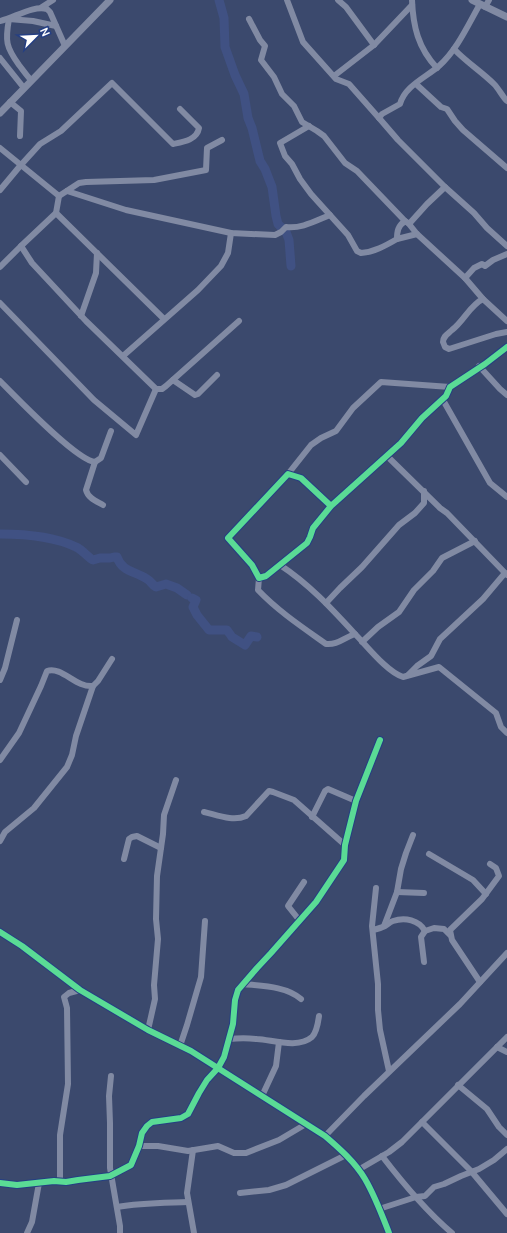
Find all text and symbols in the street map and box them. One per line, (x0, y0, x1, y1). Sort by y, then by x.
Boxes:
north arrow (16, 16, 56, 56)
text: N (37, 25, 54, 38)

